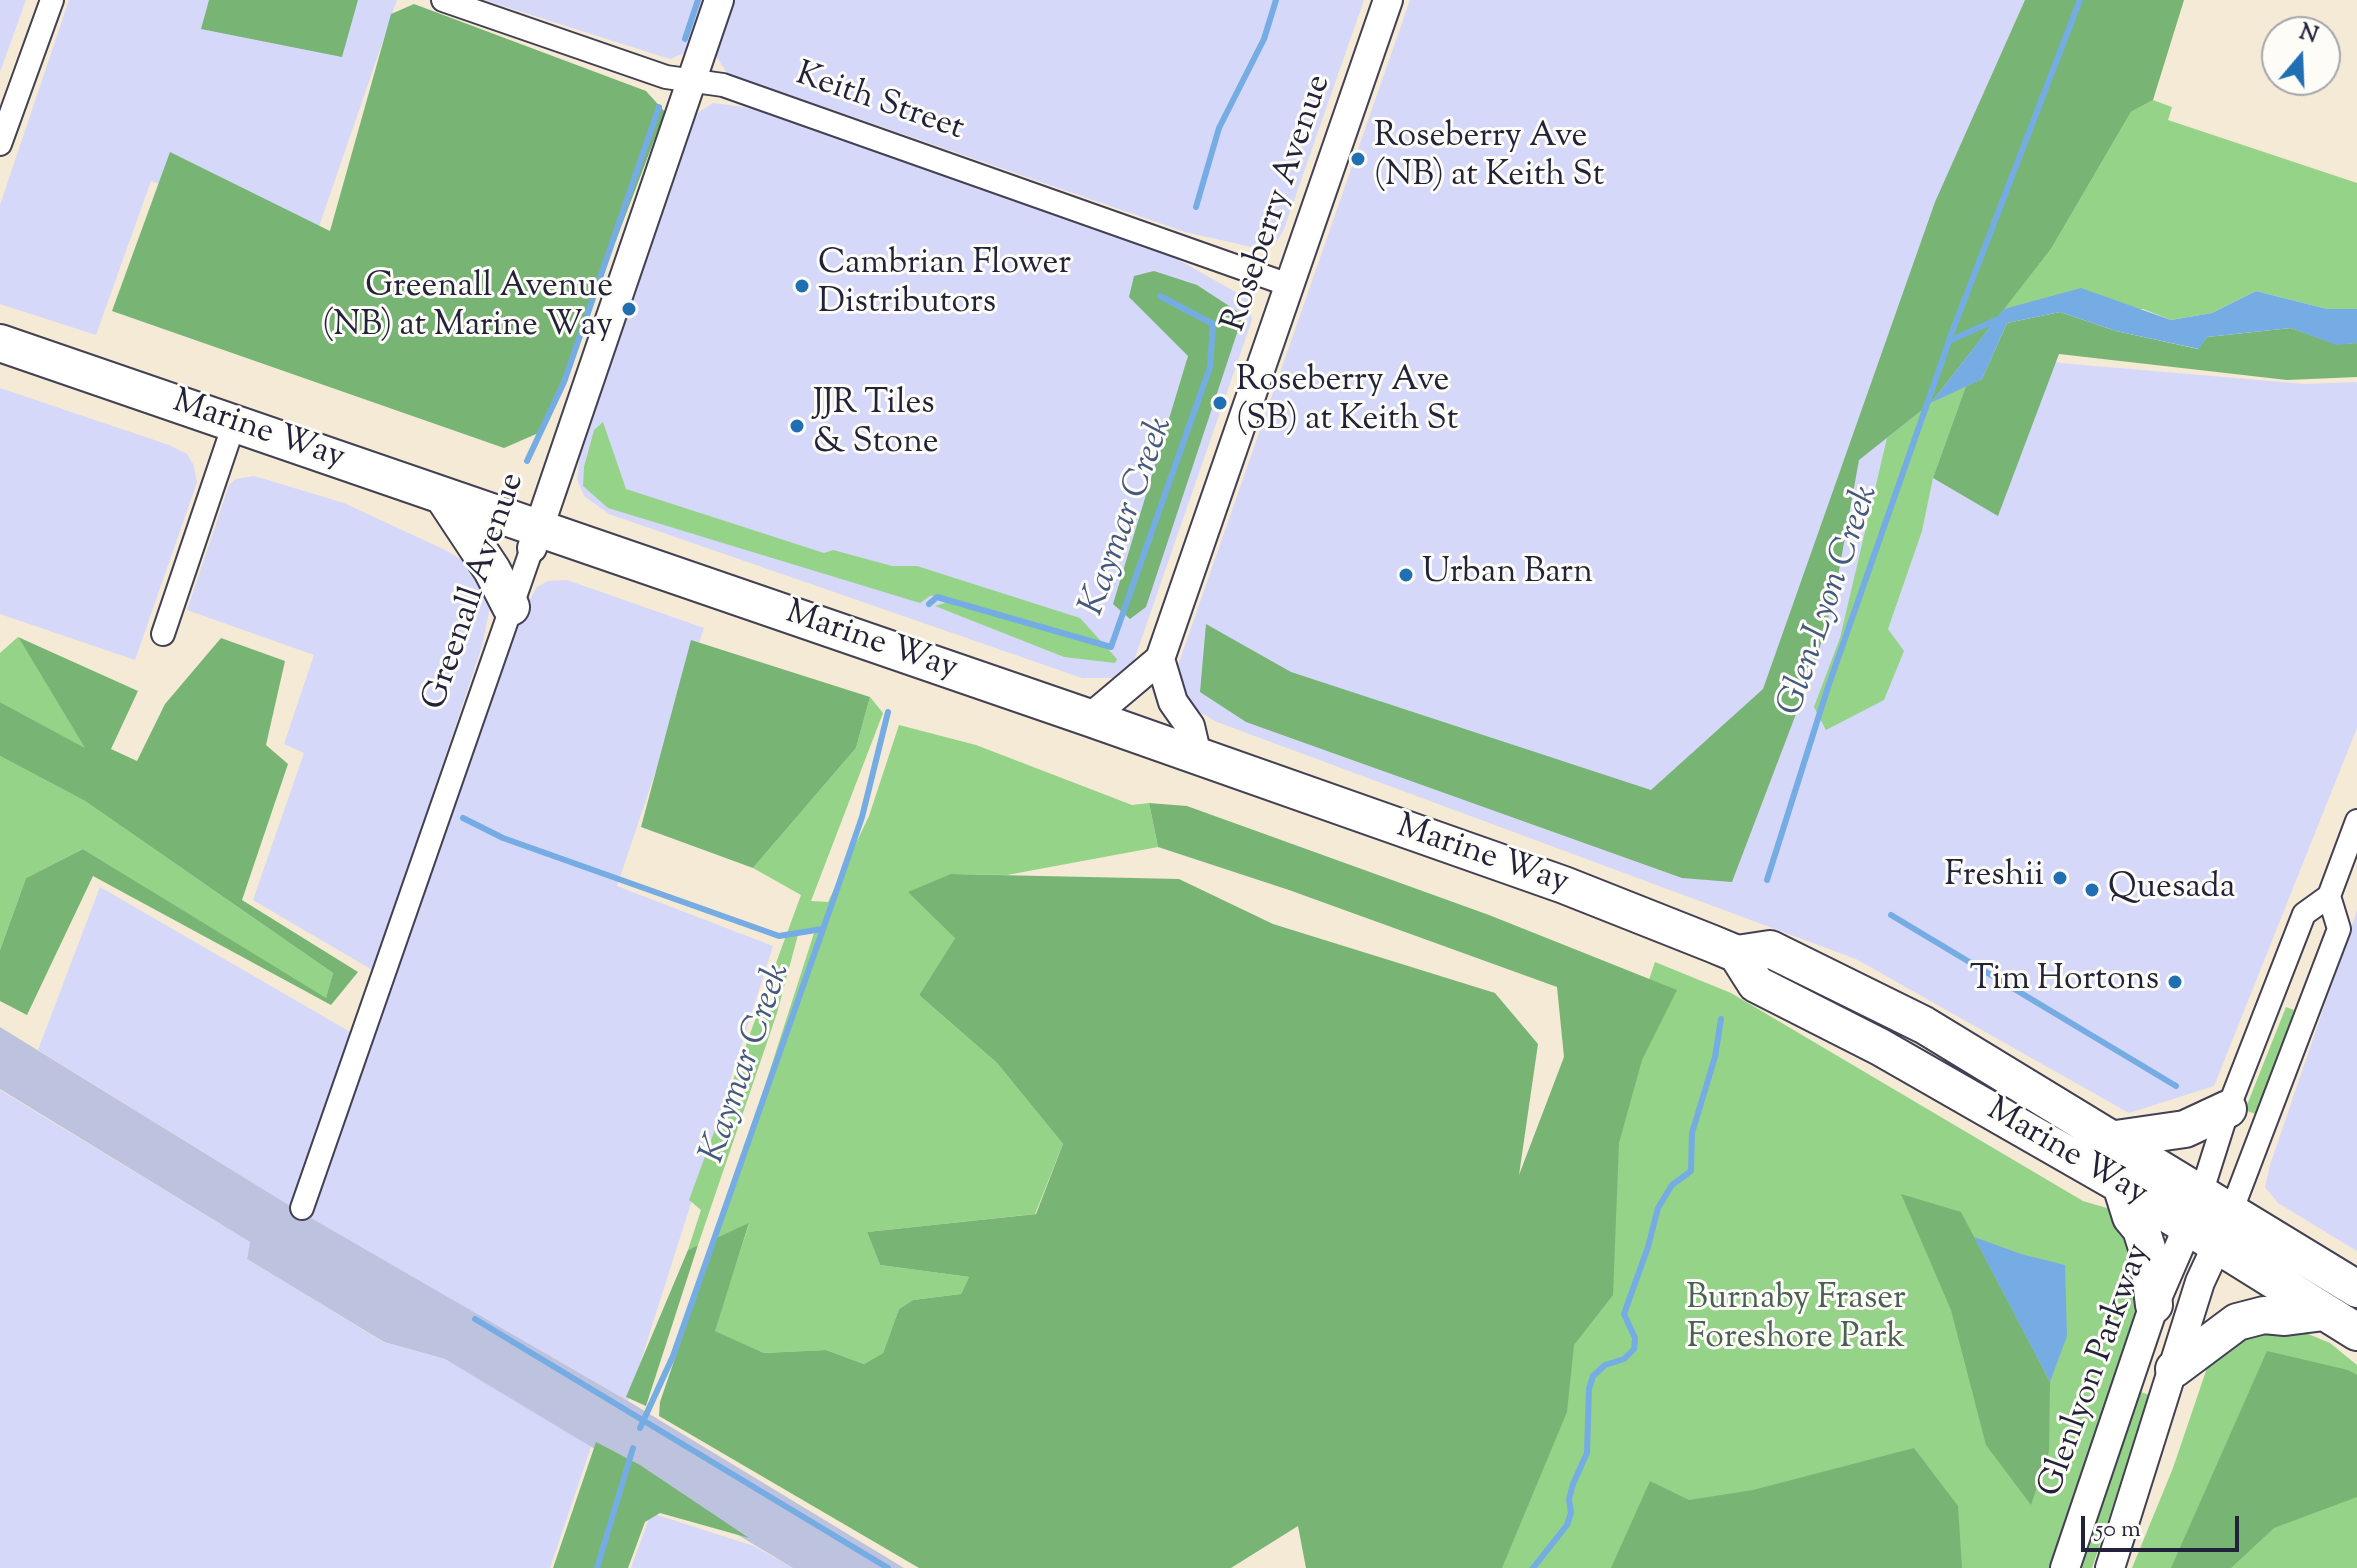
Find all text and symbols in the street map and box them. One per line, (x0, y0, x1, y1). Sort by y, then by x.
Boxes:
north arrow (2261, 16, 2341, 96)
text: N (2295, 17, 2322, 53)
street label: Keith Street (790, 56, 968, 152)
street label: Roseberry Avenue (1216, 70, 1342, 338)
place label: Roseberry Ave (NB) at Keith St (1374, 119, 1604, 198)
marker: Roseberry Ave (NB) at Keith St (1349, 150, 1367, 168)
place label: Cambrian Flower Distributors (818, 246, 1071, 326)
place label: Greenall Avenue (NB) at Marine Way (322, 269, 613, 348)
marker: Cambrian Flower Distributors (793, 277, 811, 295)
marker: Greenall Avenue (NB) at Marine Way (620, 300, 638, 318)
place label: Roseberry Ave (SB) at Keith St (1236, 363, 1458, 442)
street label: Marine Way (166, 383, 350, 481)
place label: JJR Tiles & Stone (813, 386, 939, 466)
marker: Roseberry Ave (SB) at Keith St (1211, 394, 1229, 412)
water label: Kaymar Creek (1073, 412, 1185, 622)
marker: JJR Tiles & Stone (788, 417, 806, 435)
street label: Greenall Avenue (416, 468, 536, 716)
water label: Glen-Lyon Creek (1771, 480, 1891, 722)
place label: Urban Barn (1422, 555, 1593, 595)
marker: Urban Barn (1397, 566, 1415, 584)
street label: Marine Way (779, 594, 963, 692)
street label: Marine Way (1390, 808, 1574, 906)
place label: Freshii (1944, 858, 2044, 898)
marker: Freshii (2051, 869, 2069, 887)
place label: Quesada (2108, 870, 2235, 910)
marker: Quesada (2083, 881, 2101, 899)
water label: Kaymar Creek (694, 959, 802, 1169)
place label: Tim Hortons (1970, 962, 2159, 1002)
marker: Tim Hortons (2166, 973, 2184, 991)
street label: Marine Way (1978, 1091, 2154, 1217)
street label: Glenlyon Parkway (2032, 1239, 2162, 1503)
park label: Burnaby Fraser Foreshore Park (1686, 1281, 1906, 1360)
scale bar (2085, 1500, 2243, 1550)
text: 50 m (2095, 1513, 2141, 1547)

